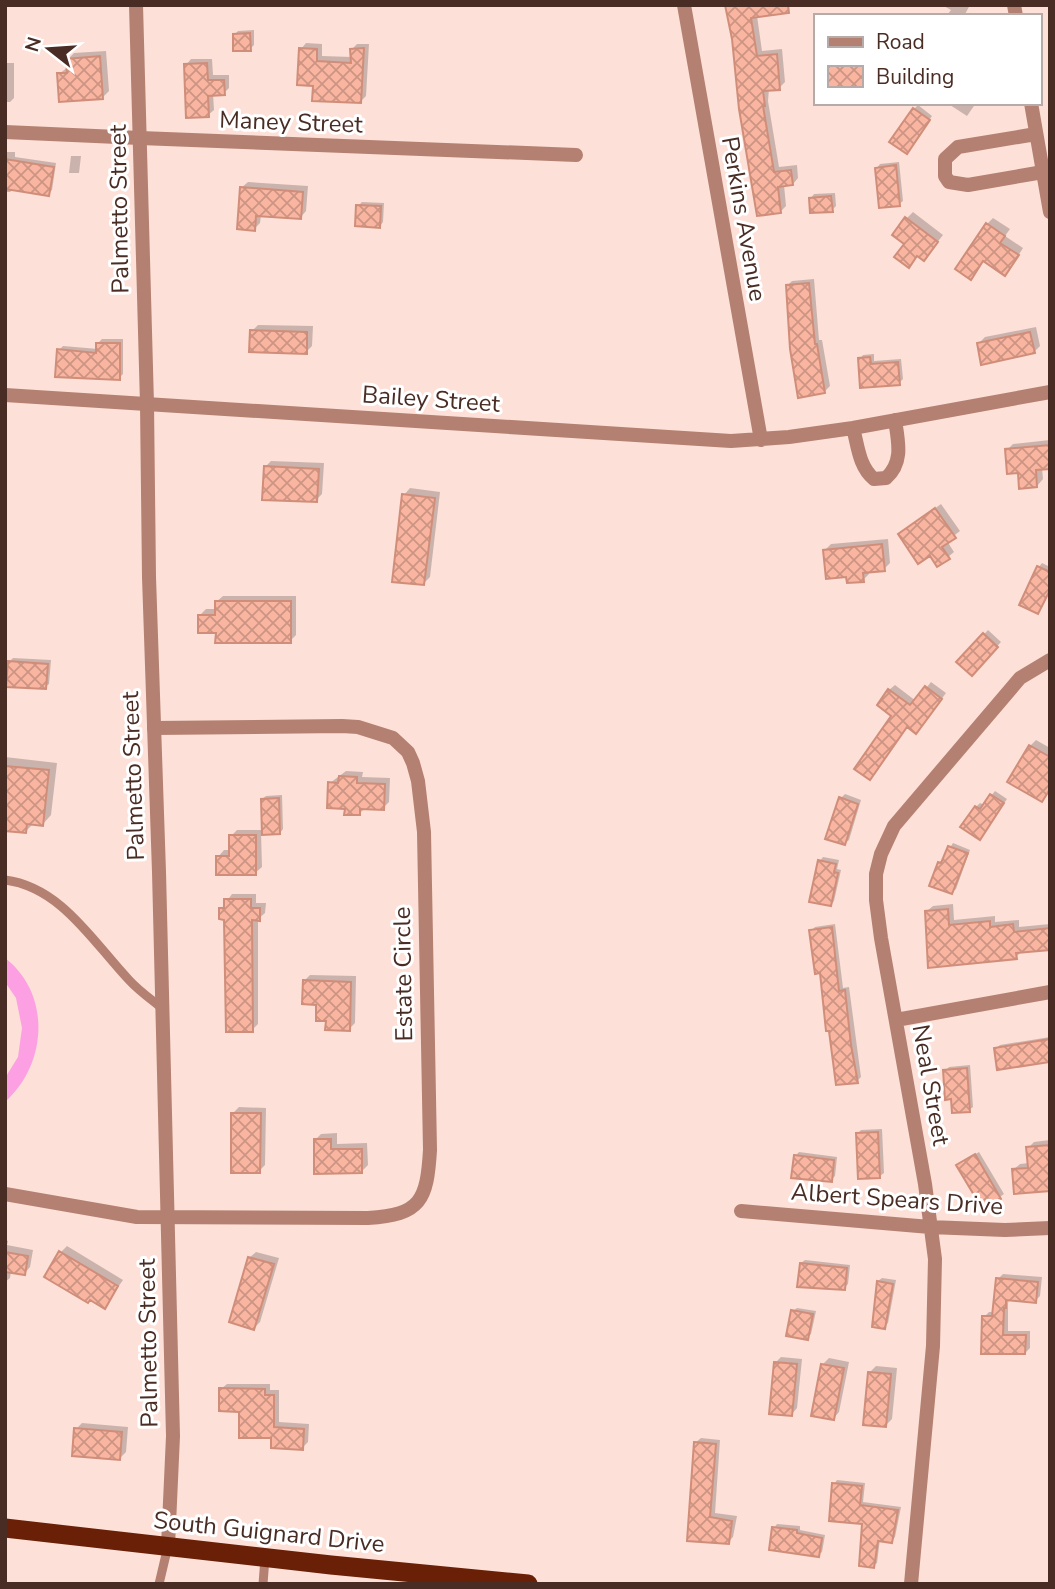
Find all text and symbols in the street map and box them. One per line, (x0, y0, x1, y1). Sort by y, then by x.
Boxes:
north arrow (14, 14, 84, 84)
legend (814, 14, 1041, 105)
text: Road (876, 28, 925, 56)
text: N (19, 34, 48, 55)
text: Building (876, 63, 954, 91)
street label: Maney Street (219, 104, 364, 141)
street label: Palmetto Street (102, 124, 136, 294)
street label: Perkins Avenue (714, 134, 774, 304)
street label: Bailey Street (361, 378, 502, 420)
street label: Palmetto Street (114, 690, 152, 861)
street label: Estate Circle (386, 906, 420, 1042)
street label: Neal Street (905, 1022, 957, 1148)
street label: Albert Spears Drive (790, 1176, 1004, 1222)
street label: Palmetto Street (131, 1258, 165, 1428)
street label: South Guignard Drive (152, 1504, 386, 1560)

